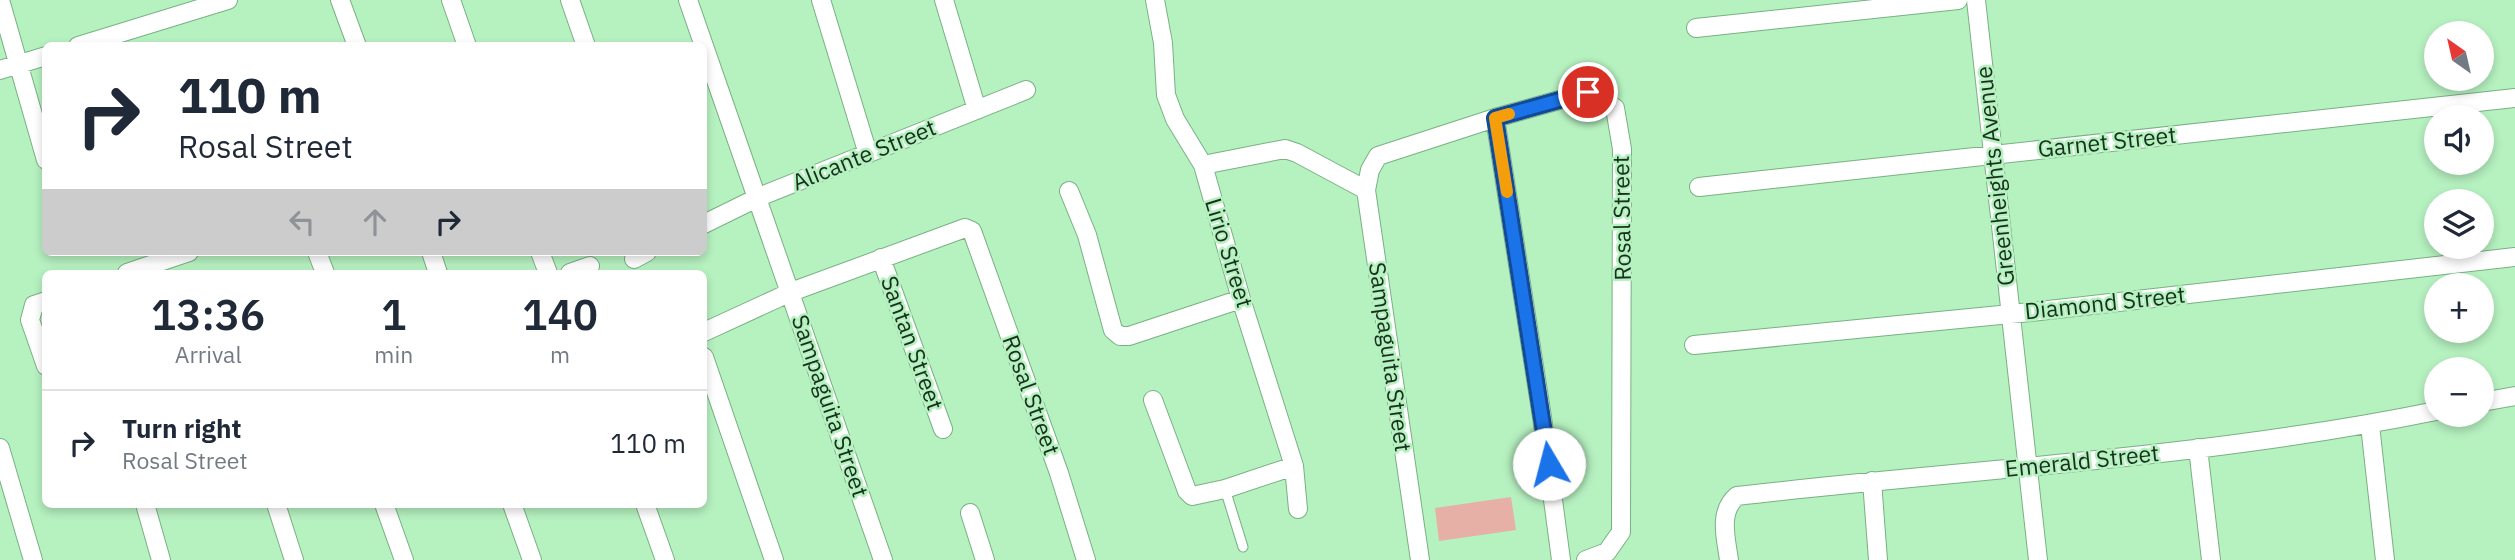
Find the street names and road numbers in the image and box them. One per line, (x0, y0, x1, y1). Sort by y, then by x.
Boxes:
street label: Greenheights Avenue (1968, 65, 2020, 287)
street label: Alicante Street (787, 112, 940, 197)
street label: Garnet Street (2036, 119, 2178, 163)
street label: Rosal Street (1605, 155, 1637, 281)
street label: Lirio Street (1199, 194, 1261, 311)
street label: Sampaguita Street (1363, 260, 1419, 454)
street label: Santan Street (875, 271, 951, 414)
street label: Diamond Street (2023, 279, 2187, 325)
street label: Sampaguita Street (786, 310, 876, 501)
street label: Rosal Street (996, 331, 1067, 459)
street label: Emerald Street (2003, 437, 2160, 483)

